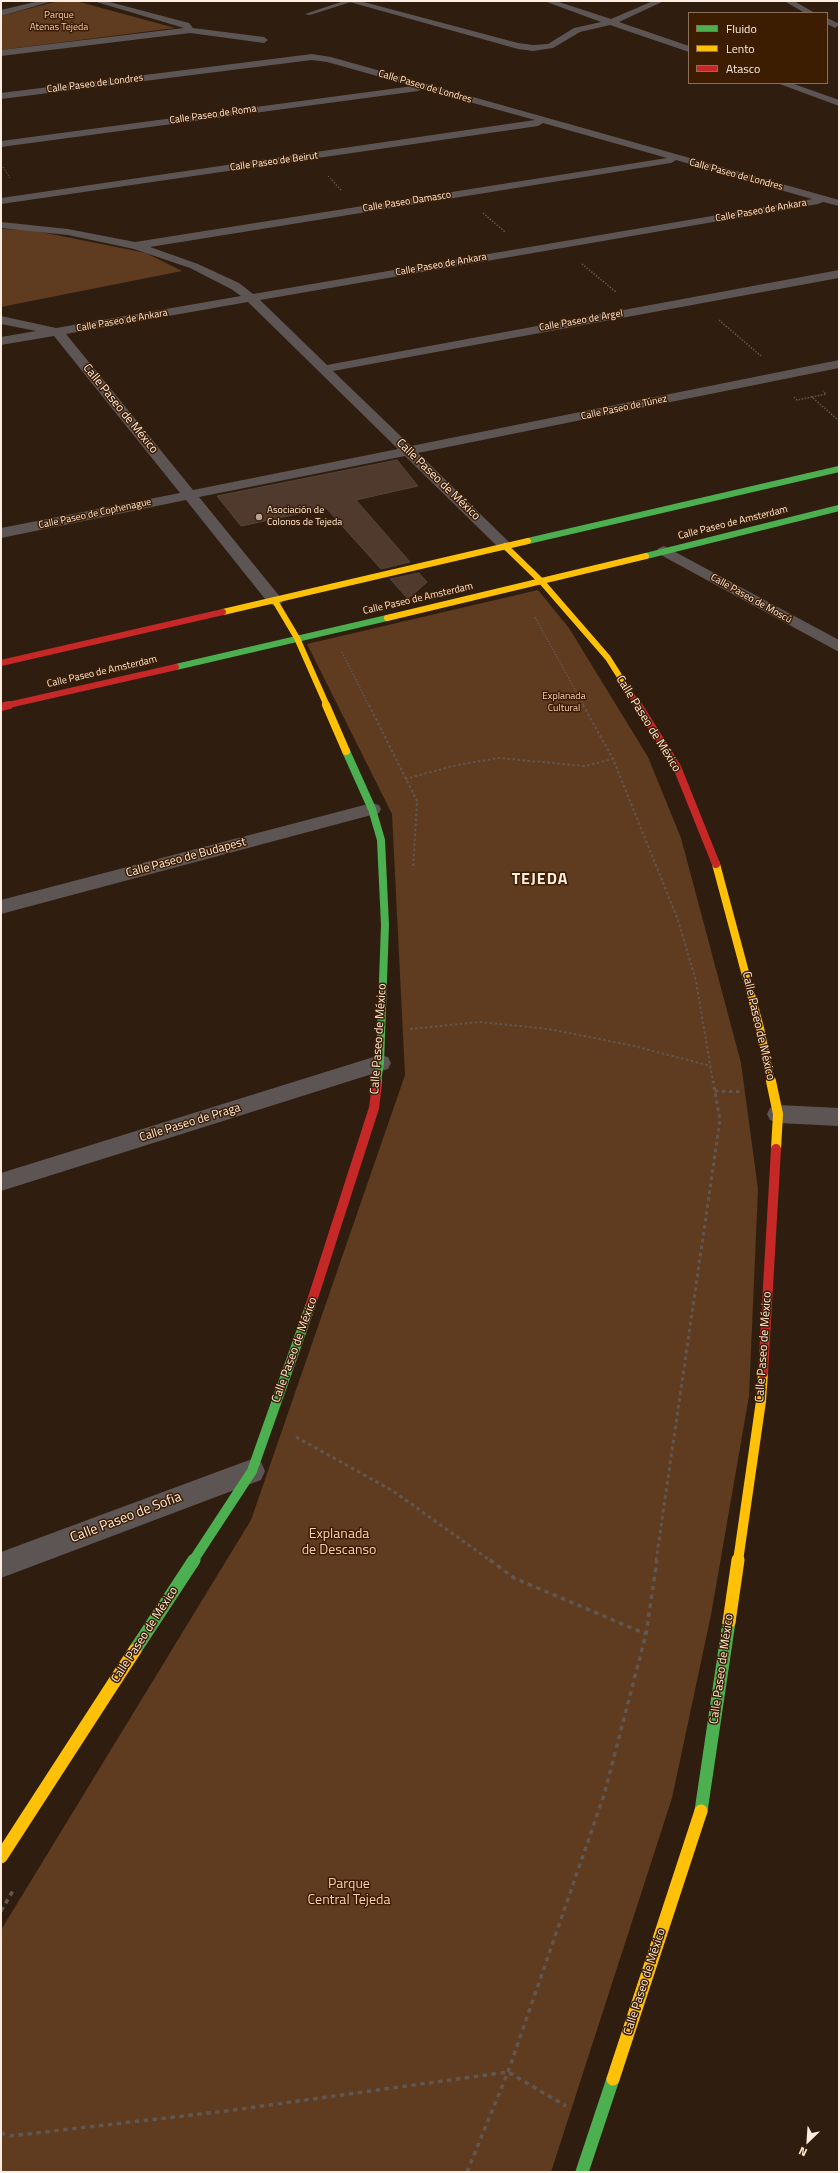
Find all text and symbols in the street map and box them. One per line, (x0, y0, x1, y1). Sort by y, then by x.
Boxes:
park label: Parque Atenas Tejeda (30, 10, 88, 34)
legend (688, 12, 828, 84)
text: Fluido (726, 19, 757, 38)
text: Lento (726, 39, 755, 58)
text: Atasco (726, 59, 760, 78)
street label: Calle Paseo de Londres (377, 68, 473, 106)
street label: Calle Paseo de Londres (46, 72, 144, 96)
street label: Calle Paseo de Roma (169, 103, 257, 127)
street label: Calle Paseo de Beirut (229, 150, 319, 174)
street label: Calle Paseo de Londres (688, 157, 784, 193)
street label: Calle Paseo Damasco (362, 189, 452, 215)
street label: Calle Paseo de Ankara (714, 197, 808, 225)
street label: Calle Paseo de Ankara (394, 251, 488, 279)
street label: Calle Paseo de Ankara (75, 307, 169, 335)
street label: Calle Paseo de Argel (538, 308, 624, 334)
street label: Calle Paseo de México (79, 361, 161, 457)
street label: Calle Paseo de Túnez (580, 393, 668, 423)
street label: Calle Paseo de México (393, 436, 483, 524)
street label: Calle Paseo de Cophenague (37, 496, 153, 532)
street label: Calle Paseo de Amsterdam (677, 504, 789, 542)
place label: Asociación de Colonos de Tejeda (267, 505, 342, 528)
marker: Asociación de Colonos de Tejeda (254, 512, 264, 522)
street label: Calle Paseo de Moscú (708, 572, 794, 626)
street label: Calle Paseo de Amsterdam (362, 581, 474, 617)
street label: Calle Paseo de Amsterdam (46, 654, 158, 690)
street label: Calle Paseo de México (612, 673, 684, 775)
park label: Explanada Cultural (542, 691, 586, 714)
street label: Calle Paseo de Budapest (124, 835, 248, 881)
district label: TEJEDA (512, 870, 568, 890)
street label: Calle Paseo de México (738, 970, 778, 1082)
street label: Calle Paseo de México (368, 983, 390, 1095)
street label: Calle Paseo de Praga (138, 1101, 242, 1145)
street label: Calle Paseo de México (753, 1291, 775, 1403)
street label: Calle Paseo de México (269, 1295, 321, 1405)
street label: Calle Paseo de Sofia (68, 1489, 184, 1547)
park label: Explanada de Descanso (302, 1527, 376, 1560)
street label: Calle Paseo de México (109, 1584, 181, 1686)
street label: Calle Paseo de México (707, 1613, 737, 1725)
park label: Parque Central Tejeda (308, 1877, 390, 1910)
street label: Calle Paseo de México (621, 1927, 669, 2037)
north arrow (788, 2121, 828, 2161)
text: N (796, 2143, 810, 2161)

